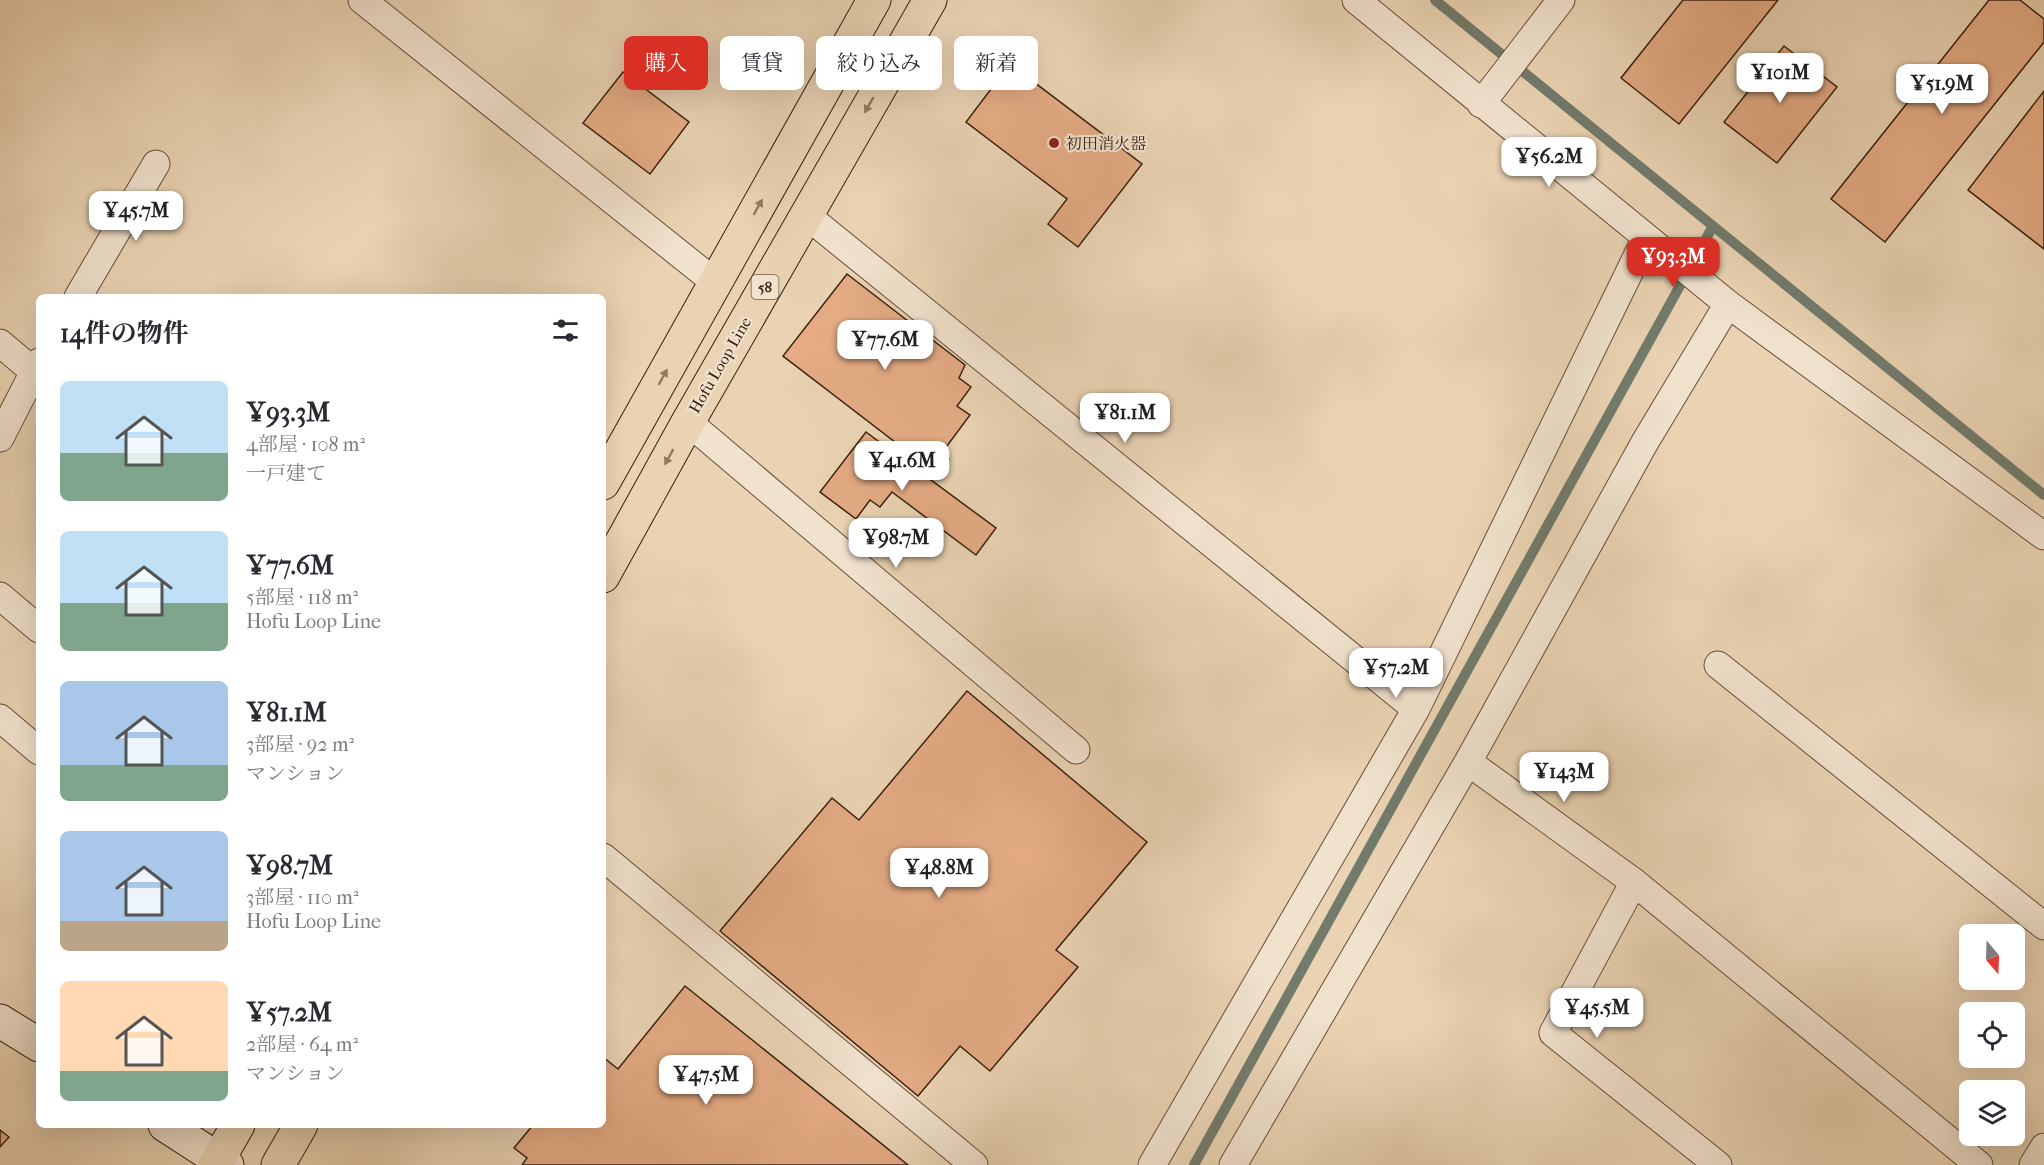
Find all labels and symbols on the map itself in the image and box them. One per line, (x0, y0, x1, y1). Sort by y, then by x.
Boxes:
pin: ¥101M (1738, 53, 1822, 104)
pin: ¥51.9M (1893, 64, 1991, 115)
one-way arrow (864, 97, 875, 113)
place label: 初田消火器 (1066, 134, 1146, 153)
marker: 初田消火器 (1047, 136, 1061, 150)
pin: ¥56.2M (1500, 137, 1598, 188)
pin: ¥45.7M (87, 191, 185, 242)
one-way arrow (753, 199, 764, 215)
pin: ¥93.3M (1624, 237, 1722, 288)
road number: 58 (752, 275, 778, 299)
street label: Hofu Loop Line (685, 313, 755, 416)
pin: ¥77.6M (836, 320, 934, 371)
one-way arrow (658, 368, 668, 385)
pin: ¥81.1M (1076, 393, 1174, 444)
pin: ¥41.6M (853, 441, 951, 492)
one-way arrow (664, 449, 674, 466)
pin: ¥98.7M (847, 518, 945, 569)
pin: ¥57.2M (1347, 648, 1445, 699)
pin: ¥143M (1522, 752, 1606, 803)
pin: ¥48.8M (890, 848, 988, 899)
north arrow (1959, 924, 2025, 990)
pin: ¥45.5M (1548, 988, 1646, 1039)
pin: ¥47.5M (657, 1055, 755, 1106)

